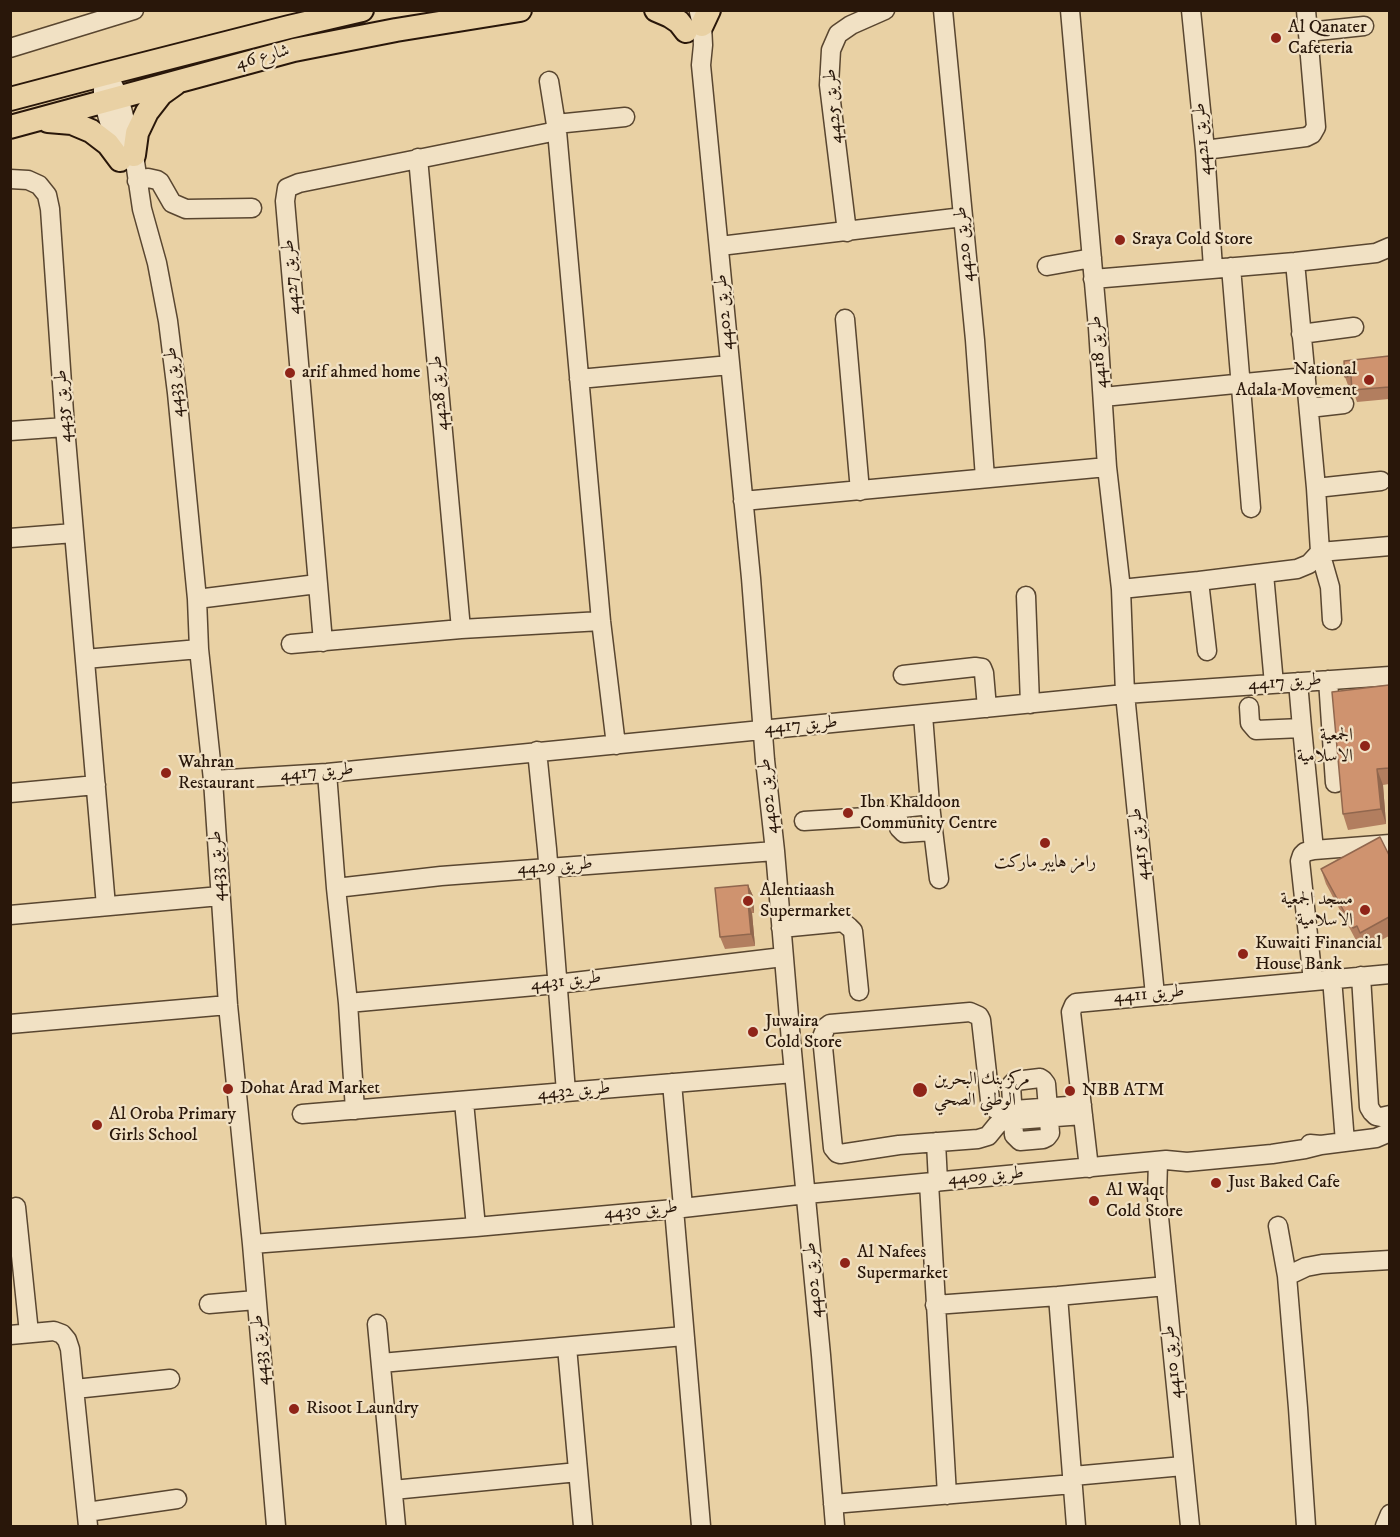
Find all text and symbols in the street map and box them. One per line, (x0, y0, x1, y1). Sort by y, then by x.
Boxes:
place label: Al Qanater Cafeteria (1288, 17, 1367, 60)
marker: Al Qanater Cafeteria (1269, 31, 1283, 45)
street label: شارع 46 (234, 40, 292, 76)
street label: طريق 4425 (820, 68, 848, 144)
street label: طريق 4421 (1189, 102, 1217, 176)
street label: طريق 4420 (950, 205, 980, 283)
place label: Sraya Cold Store (1132, 229, 1253, 251)
marker: Sraya Cold Store (1113, 233, 1127, 247)
street label: طريق 4427 (278, 239, 306, 315)
street label: طريق 4402 (711, 273, 739, 351)
street label: طريق 4418 (1085, 315, 1113, 389)
street label: طريق 4433 (161, 346, 189, 418)
street label: طريق 4428 (426, 355, 454, 431)
place label: National Adala Movement (1236, 359, 1357, 401)
place label: arif ahmed home (302, 362, 420, 384)
marker: arif ahmed home (283, 366, 297, 380)
street label: طريق 4435 (51, 369, 77, 443)
marker: National Adala Movement (1362, 373, 1376, 387)
street label: طريق 4417 (1248, 670, 1322, 696)
street label: طريق 4417 (763, 712, 839, 740)
place label: الجمعية الاسلامية (1297, 725, 1353, 768)
marker: الجمعية الاسلامية (1358, 739, 1372, 753)
place label: Wahran Restaurant (178, 752, 255, 795)
street label: طريق 4402 (754, 757, 784, 835)
street label: طريق 4417 (279, 759, 355, 787)
marker: Wahran Restaurant (159, 766, 173, 780)
place label: Ibn Khaldoon Community Centre (860, 792, 997, 834)
marker: Ibn Khaldoon Community Centre (841, 806, 855, 820)
street label: طريق 4415 (1125, 807, 1155, 881)
street label: طريق 4433 (205, 830, 231, 902)
marker: رامز هايبر ماركت (1038, 836, 1052, 850)
place label: رامز هايبر ماركت (994, 852, 1096, 874)
street label: طريق 4429 (517, 854, 593, 880)
place label: Alentiaash Supermarket (760, 880, 851, 922)
place label: مسجد الجمعية الاسلامية (1280, 889, 1353, 932)
marker: Alentiaash Supermarket (741, 894, 755, 908)
marker: مسجد الجمعية الاسلامية (1358, 903, 1372, 917)
place label: Kuwaiti Financial House Bank (1255, 933, 1382, 976)
marker: Kuwaiti Financial House Bank (1236, 947, 1250, 961)
street label: طريق 4431 (530, 968, 602, 996)
street label: طريق 4411 (1113, 981, 1185, 1009)
place label: Juwaira Cold Store (765, 1011, 842, 1054)
marker: Juwaira Cold Store (746, 1025, 760, 1039)
place label: مركز بنك البحرين الوطني الصحي (934, 1069, 1030, 1112)
place label: Dohat Arad Market (240, 1078, 380, 1100)
street label: طريق 4432 (537, 1078, 611, 1106)
place label: NBB ATM (1082, 1080, 1164, 1102)
marker: مركز بنك البحرين الوطني الصحي (911, 1081, 929, 1099)
marker: Dohat Arad Market (221, 1082, 235, 1096)
marker: NBB ATM (1063, 1084, 1077, 1098)
place label: Al Oroba Primary Girls School (109, 1104, 236, 1146)
marker: Al Oroba Primary Girls School (90, 1118, 104, 1132)
street label: طريق 4409 (947, 1163, 1025, 1191)
place label: Just Baked Cafe (1228, 1172, 1340, 1194)
marker: Just Baked Cafe (1209, 1176, 1223, 1190)
place label: Al Waqt Cold Store (1106, 1180, 1183, 1222)
marker: Al Waqt Cold Store (1087, 1194, 1101, 1208)
street label: طريق 4430 (603, 1197, 679, 1225)
street label: طريق 4402 (800, 1241, 828, 1319)
place label: Al Nafees Supermarket (857, 1242, 948, 1284)
marker: Al Nafees Supermarket (838, 1256, 852, 1270)
street label: طريق 4433 (247, 1314, 275, 1386)
street label: طريق 4410 (1158, 1324, 1188, 1400)
place label: Risoot Laundry (306, 1398, 419, 1420)
marker: Risoot Laundry (287, 1402, 301, 1416)

